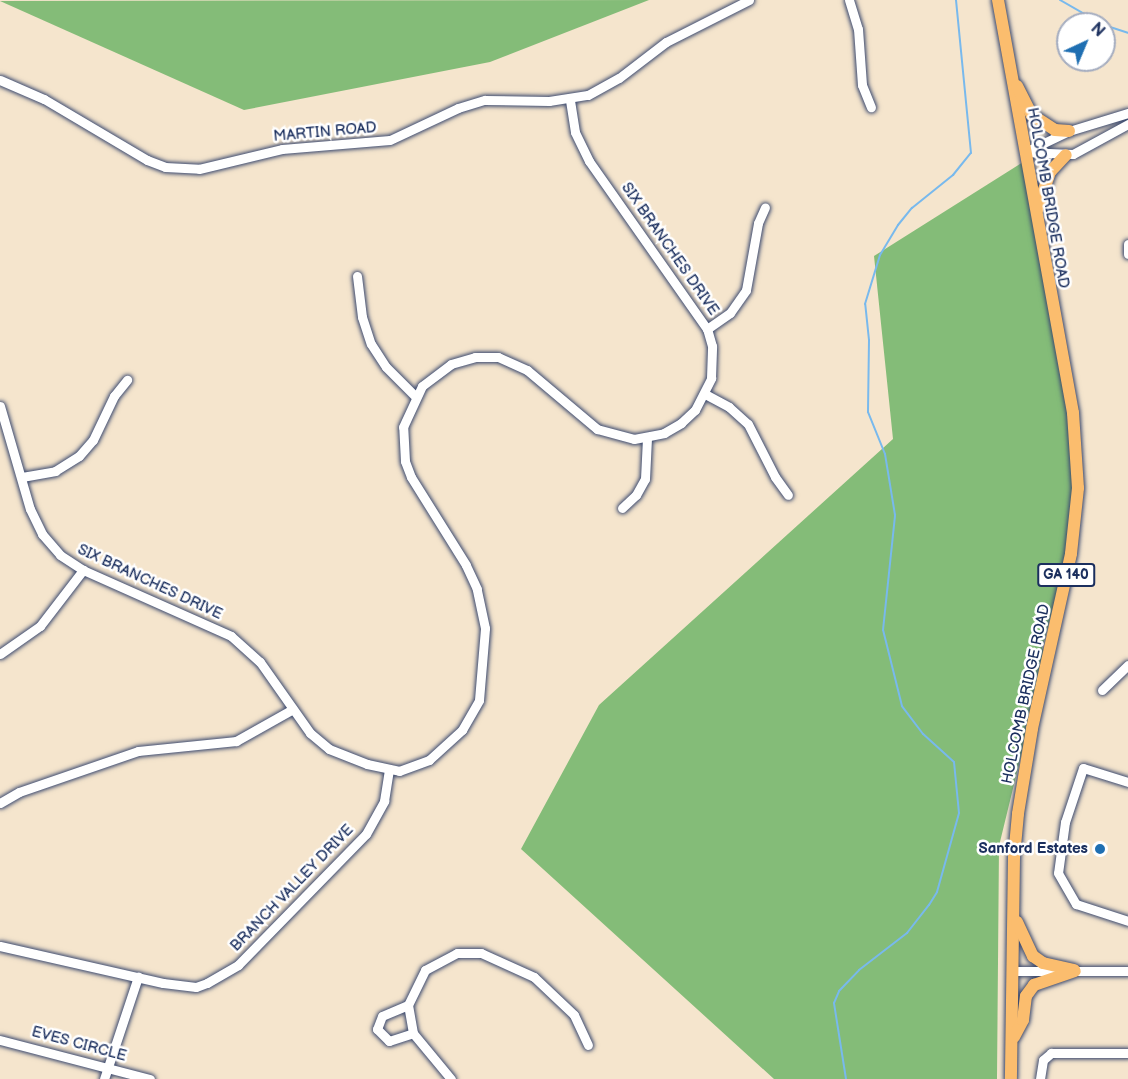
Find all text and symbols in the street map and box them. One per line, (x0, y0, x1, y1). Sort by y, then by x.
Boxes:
north arrow (1056, 12, 1116, 72)
text: N (1087, 19, 1108, 41)
street label: HOLCOMB BRIDGE ROAD (1023, 106, 1073, 290)
street label: MARTIN ROAD (273, 119, 377, 145)
street label: SIX BRANCHES DRIVE (617, 179, 723, 319)
street label: SIX BRANCHES DRIVE (75, 541, 225, 623)
road number: GA 140 (1036, 564, 1096, 586)
street label: HOLCOMB BRIDGE ROAD (998, 602, 1054, 786)
street label: BRANCH VALLEY DRIVE (227, 821, 357, 955)
place label: Sanford Estates (979, 840, 1088, 858)
marker: Sanford Estates (1093, 842, 1107, 856)
street label: EVES CIRCLE (30, 1023, 128, 1065)

